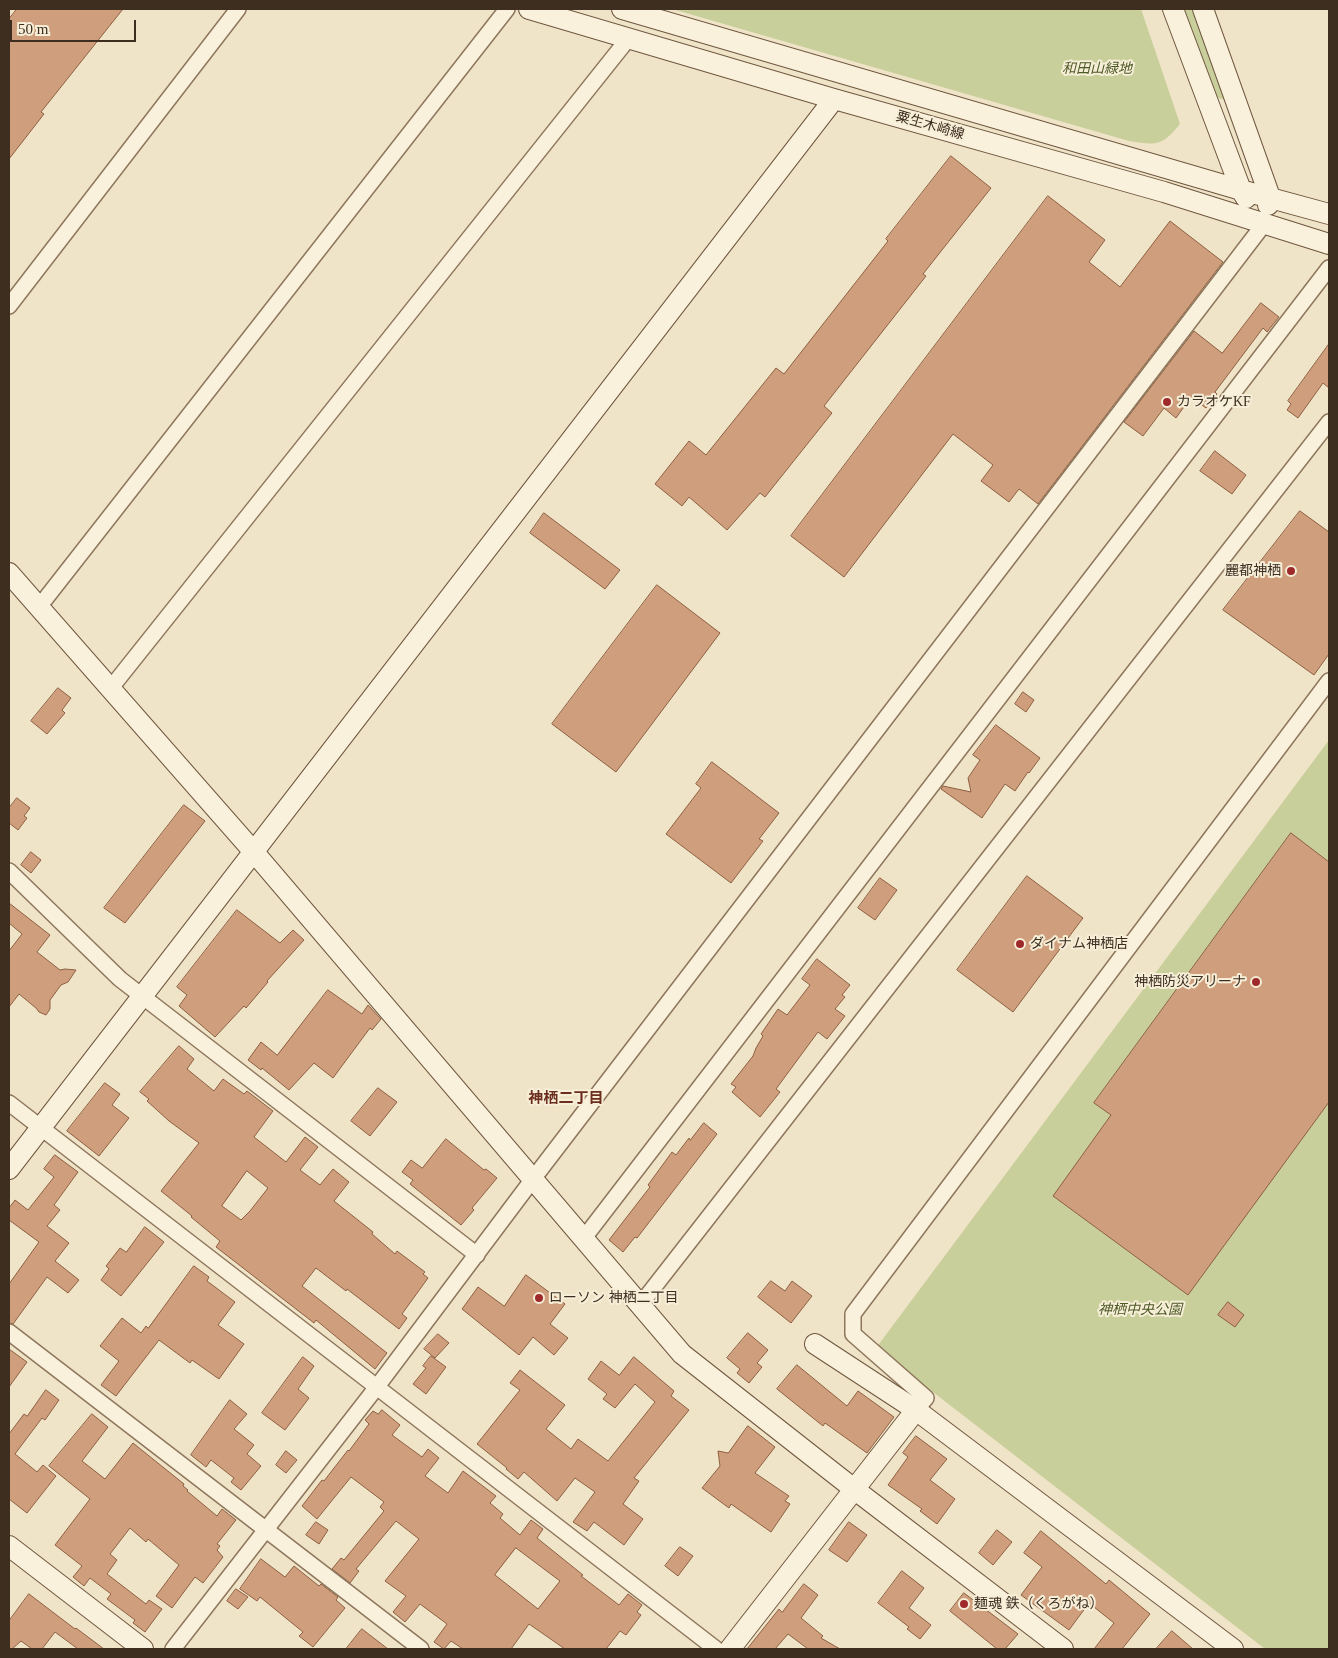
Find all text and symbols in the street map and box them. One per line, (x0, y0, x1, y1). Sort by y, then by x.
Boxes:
scale bar (12, 10, 139, 42)
text: 50 m (18, 21, 48, 37)
park label: 和田山緑地 (1062, 61, 1132, 77)
street label: 粟生木崎線 (894, 108, 966, 144)
place label: カラオケKF (1177, 394, 1251, 410)
marker: カラオケKF (1161, 396, 1173, 408)
place label: 麗都神栖 (1225, 563, 1281, 579)
marker: 麗都神栖 (1285, 565, 1297, 577)
place label: ダイナム神栖店 (1030, 936, 1128, 952)
marker: ダイナム神栖店 (1014, 938, 1026, 950)
place label: 神栖防災アリーナ (1134, 974, 1246, 990)
marker: 神栖防災アリーナ (1250, 976, 1262, 988)
district label: 神栖二丁目 (529, 1090, 603, 1108)
place label: ローソン 神栖二丁目 (549, 1290, 678, 1306)
marker: ローソン 神栖二丁目 (533, 1292, 545, 1304)
park label: 神栖中央公園 (1098, 1302, 1182, 1318)
place label: 麺魂 鉄（くろがね） (974, 1596, 1103, 1612)
marker: 麺魂 鉄（くろがね） (958, 1598, 970, 1610)

